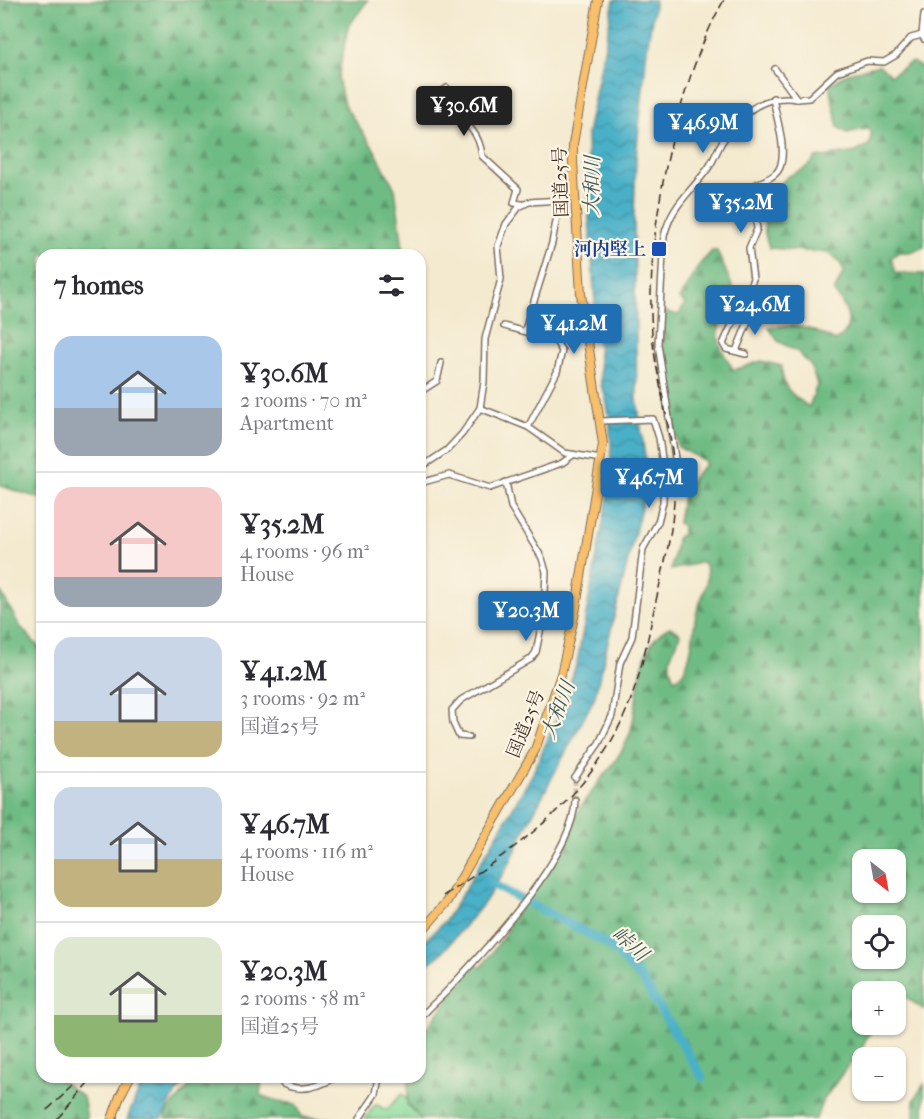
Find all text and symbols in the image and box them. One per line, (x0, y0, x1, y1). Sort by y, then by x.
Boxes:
pin: ¥30.6M (415, 86, 513, 137)
text: ¥30.6M (430, 94, 498, 117)
pin: ¥46.9M (654, 103, 752, 154)
text: ¥46.9M (668, 111, 738, 134)
street label: 国道25号 (549, 146, 573, 218)
water label: 大和川 (580, 154, 604, 216)
pin: ¥35.2M (692, 183, 790, 234)
text: ¥35.2M (709, 191, 773, 214)
place label: 河内堅上 (574, 239, 646, 260)
marker: 河内堅上 (650, 240, 668, 258)
icon: filters (375, 269, 408, 302)
text: 7 homes (54, 270, 144, 301)
pin: ¥24.6M (706, 285, 804, 336)
text: ¥24.6M (719, 293, 791, 316)
pin: ¥41.2M (525, 304, 623, 355)
text: ¥41.2M (541, 312, 607, 335)
text: ¥30.6M (240, 358, 328, 389)
icon: home (102, 360, 174, 432)
text: 2 rooms · 70 m² (240, 389, 367, 412)
text: Apartment (240, 412, 334, 435)
pin: ¥46.7M (600, 458, 698, 509)
text: ¥46.7M (615, 466, 683, 489)
text: ¥35.2M (240, 509, 324, 540)
icon: home (102, 511, 174, 583)
text: 4 rooms · 96 m² (240, 540, 369, 563)
text: House (240, 563, 294, 586)
pin: ¥20.3M (477, 591, 575, 642)
text: ¥20.3M (492, 599, 560, 622)
text: ¥41.2M (240, 656, 327, 687)
icon: home (102, 661, 174, 733)
water label: 大和川 (537, 676, 580, 742)
text: 3 rooms · 92 m² (240, 687, 365, 710)
street label: 国道25号 (503, 687, 549, 761)
text: 国道25号 (240, 715, 319, 738)
text: ¥46.7M (240, 809, 330, 840)
icon: home (102, 811, 174, 883)
text: 4 rooms · 116 m² (240, 840, 373, 863)
north arrow (852, 849, 906, 903)
map controls (852, 849, 906, 1101)
text: House (240, 863, 294, 886)
button: locate (852, 915, 906, 969)
water label: 峠川 (607, 922, 654, 967)
text: ¥20.3M (240, 956, 327, 987)
icon: home (102, 961, 174, 1033)
button: + (852, 981, 906, 1035)
text: 2 rooms · 58 m² (240, 987, 365, 1010)
text: 国道25号 (240, 1015, 319, 1038)
button: − (852, 1047, 906, 1101)

